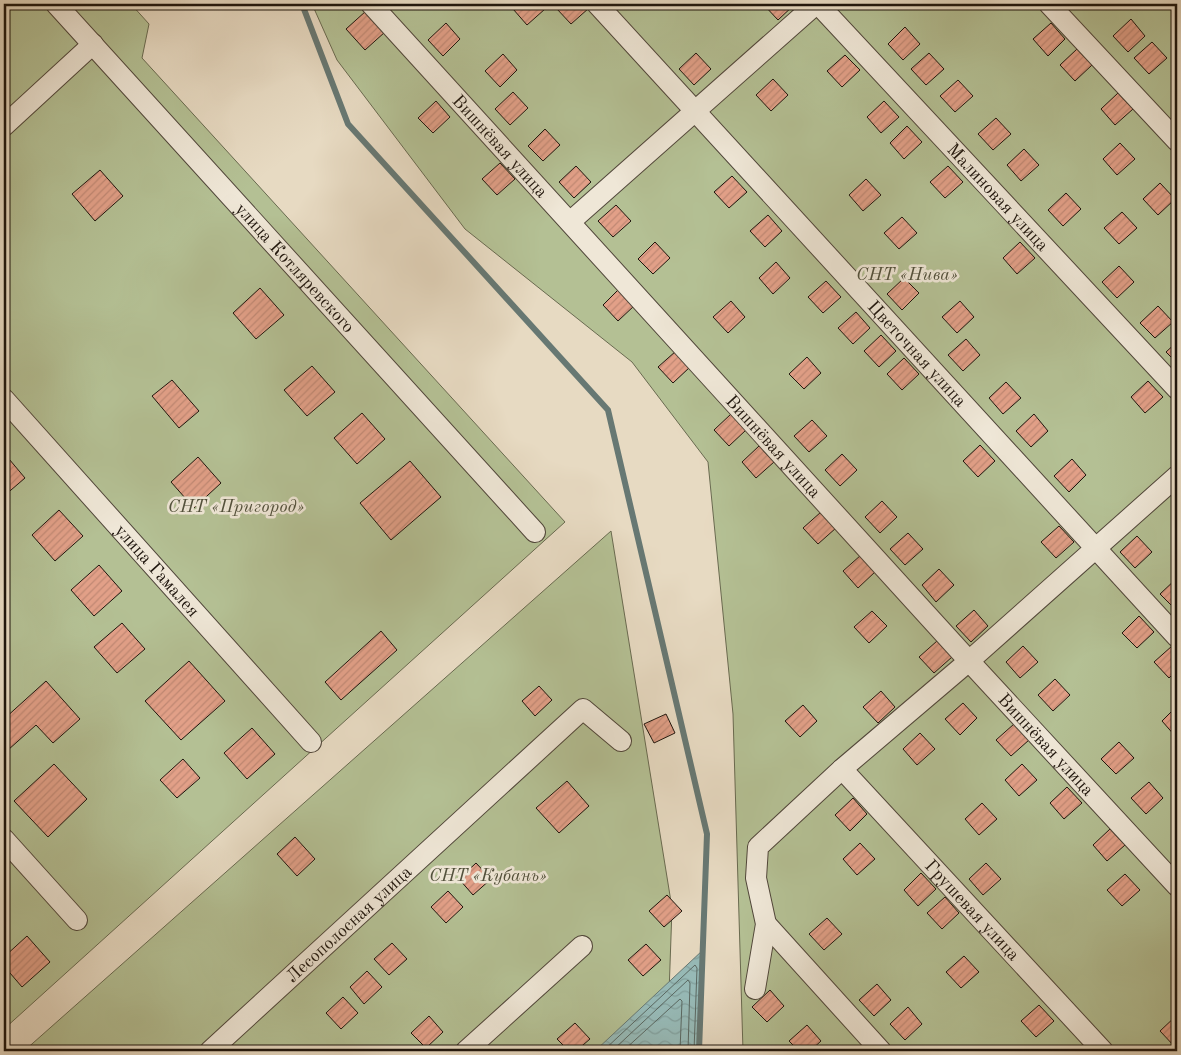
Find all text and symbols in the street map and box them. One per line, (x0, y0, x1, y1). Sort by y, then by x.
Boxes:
street label: Вишнёвая улица (448, 92, 551, 202)
street label: Малиновая улица (943, 141, 1052, 255)
street label: улица Котляревского (231, 200, 358, 337)
park label: СНТ «Нива» (856, 266, 958, 284)
street label: Цветочная улица (864, 298, 969, 411)
street label: Вишнёвая улица (722, 392, 824, 502)
park label: СНТ «Пригород» (168, 498, 304, 516)
street label: улица Гамалея (111, 522, 202, 621)
street label: Вишнёвая улица (994, 691, 1097, 800)
street label: Грушевая улица (921, 857, 1023, 965)
street label: Лесополосная улица (283, 863, 415, 986)
park label: СНТ «Кубань» (429, 867, 547, 885)

